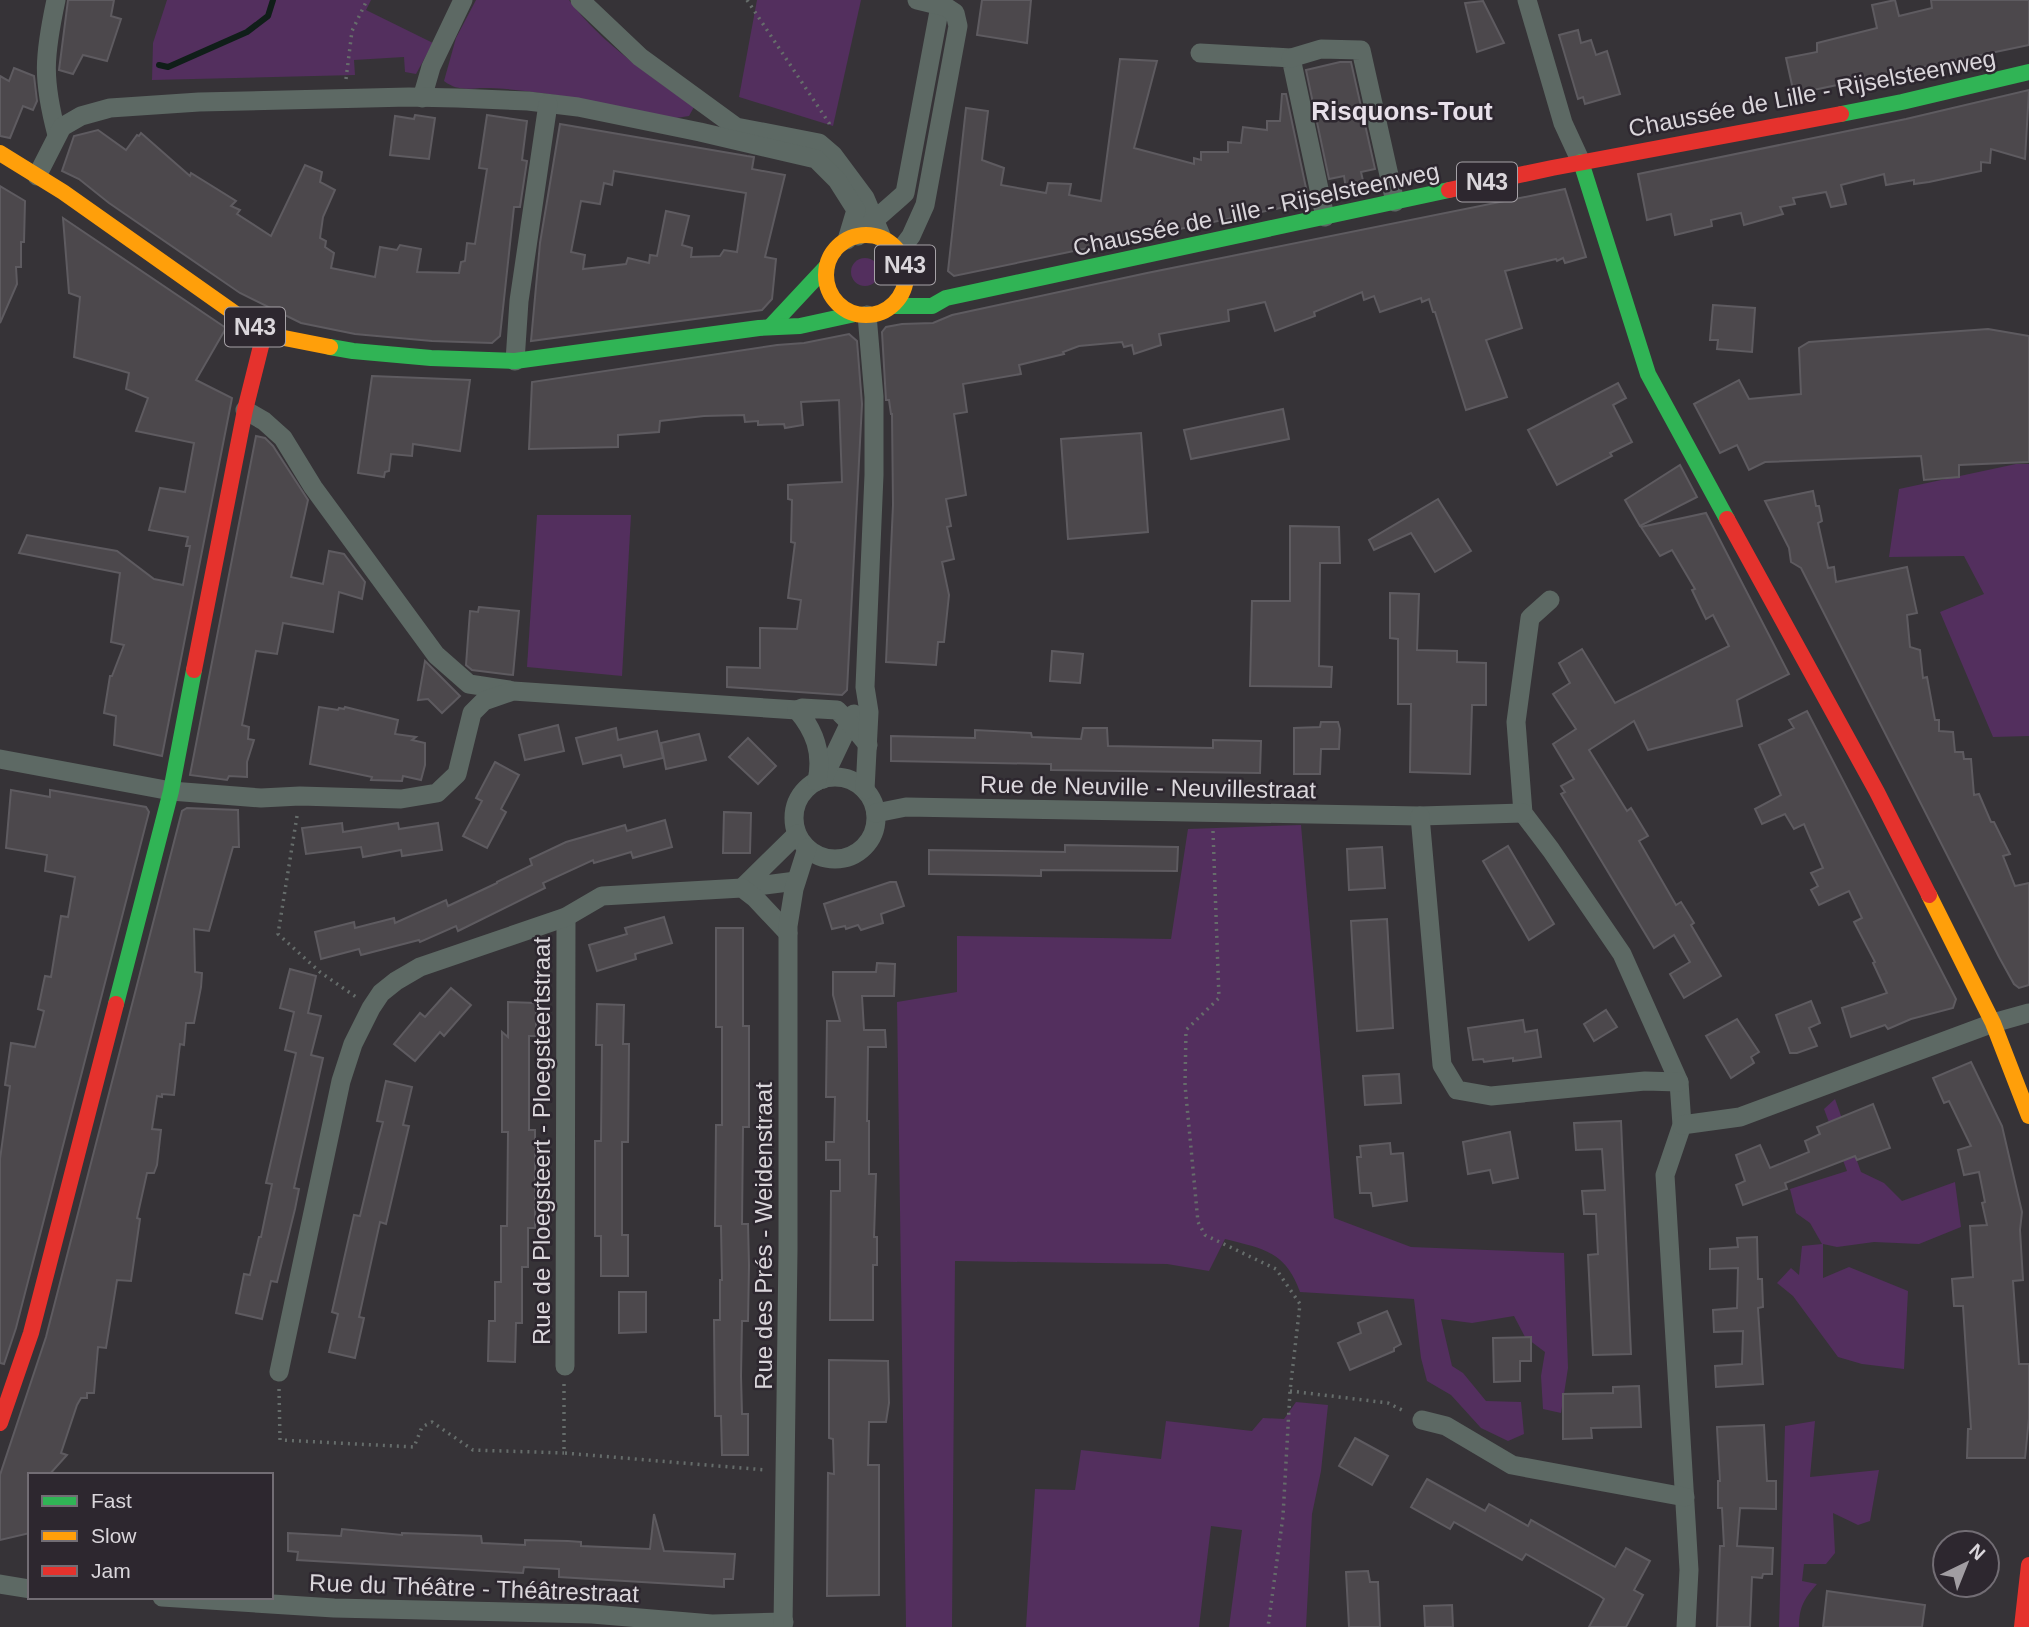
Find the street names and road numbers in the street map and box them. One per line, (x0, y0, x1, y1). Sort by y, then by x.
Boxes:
street label: Chaussée de Lille - Rijselsteenweg (1626, 44, 1998, 142)
street label: Chaussée de Lille - Rijselsteenweg (1071, 157, 1441, 261)
road number: N43 (1457, 162, 1517, 202)
road number: N43 (875, 246, 935, 284)
road number: N43 (225, 308, 285, 346)
street label: Rue de Neuville - Neuvillestraat (980, 771, 1317, 803)
street label: Rue de Ploegsteert - Ploegsteertstraat (528, 937, 555, 1345)
street label: Rue des Prés - Weidenstraat (750, 1082, 777, 1390)
street label: Rue du Théâtre - Théâtrestraat (309, 1569, 640, 1607)

